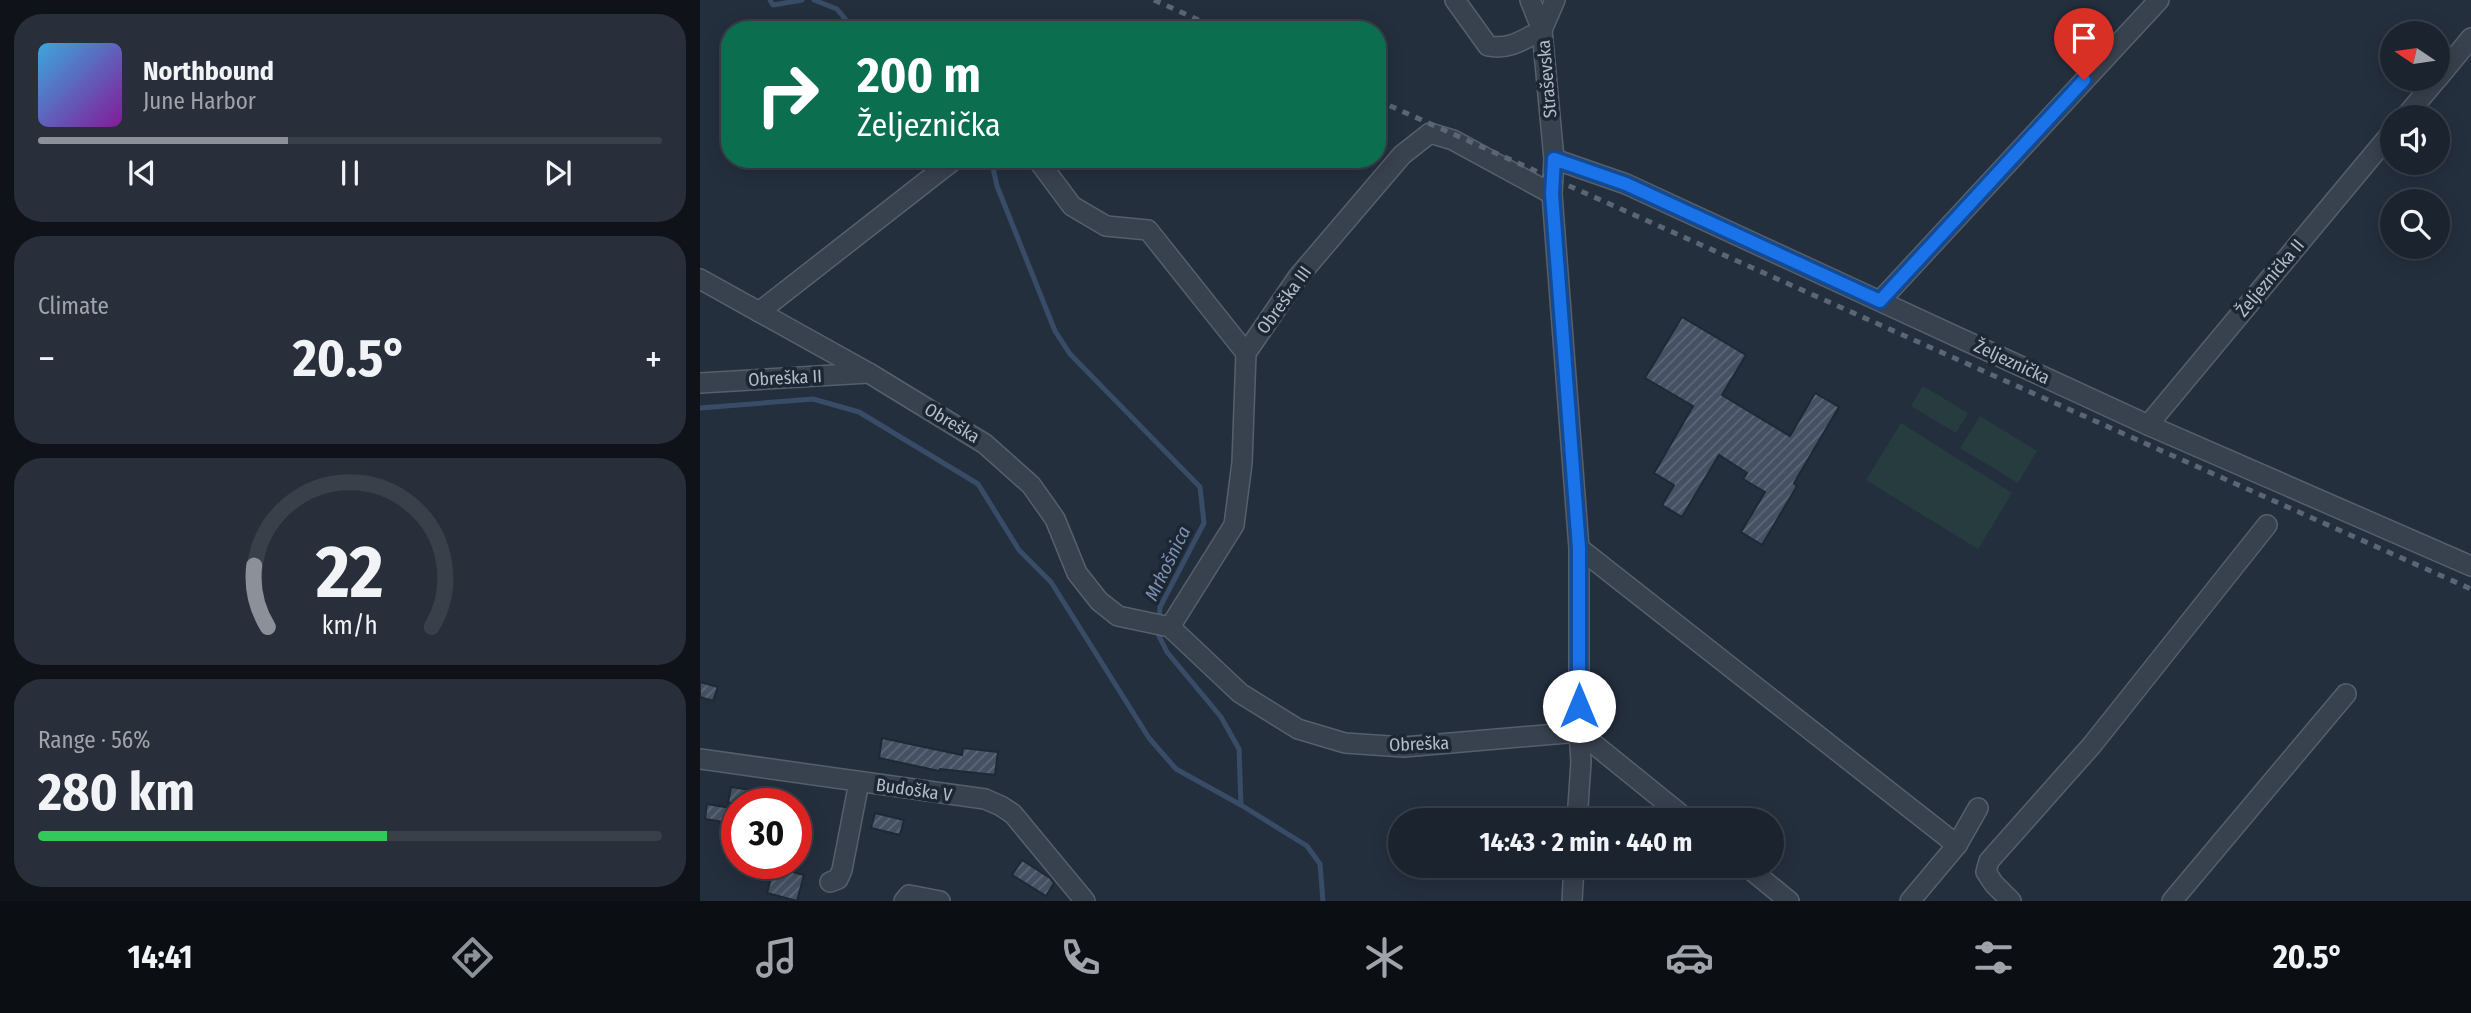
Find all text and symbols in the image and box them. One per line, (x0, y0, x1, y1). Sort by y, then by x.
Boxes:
pin (2054, 8, 2114, 80)
icon: arrive (2065, 19, 2103, 57)
north arrow (2380, 21, 2450, 91)
map controls (2380, 21, 2450, 259)
street label: Straševska (1533, 39, 1561, 119)
text: 200 m (857, 46, 981, 105)
icon: right (742, 49, 833, 140)
text: Northbound (143, 56, 274, 87)
text: June Harbor (143, 87, 256, 115)
button: sound (2380, 105, 2450, 175)
text: Željeznička (857, 106, 1001, 144)
icon: previous (123, 154, 161, 192)
icon: pause (331, 154, 369, 192)
icon: next (539, 154, 577, 192)
button: search (2380, 189, 2450, 259)
street label: Željeznička II (2231, 235, 2309, 321)
street label: Obreška III (1252, 262, 1316, 338)
text: Climate (38, 292, 109, 320)
text: 20.5° (293, 327, 407, 390)
street label: Željeznička (1971, 335, 2053, 389)
text: − (38, 336, 55, 382)
text: + (645, 336, 662, 382)
street label: Obreška II (748, 365, 822, 391)
street label: Obreška (921, 398, 984, 448)
water label: Mrkošnica (1140, 522, 1195, 604)
text: 22 (315, 530, 384, 617)
text: km/h (322, 611, 378, 641)
position arrow (1542, 669, 1616, 743)
text: Range · 56% (38, 726, 150, 754)
street label: Obreška (1389, 732, 1450, 756)
text: 280 km (38, 761, 195, 824)
street label: Budoška V (875, 774, 954, 806)
speed limit sign: 30 (721, 788, 812, 879)
text: 14:43 · 2 min · 440 m (1480, 827, 1692, 858)
icon: directions (448, 933, 497, 982)
icon: music (752, 933, 801, 982)
icon: phone (1056, 933, 1105, 982)
icon: climate (1360, 933, 1409, 982)
icon: car (1665, 933, 1714, 982)
icon: filters (1969, 933, 2018, 982)
text: 14:41 (128, 938, 193, 976)
text: 20.5° (2273, 938, 2343, 976)

